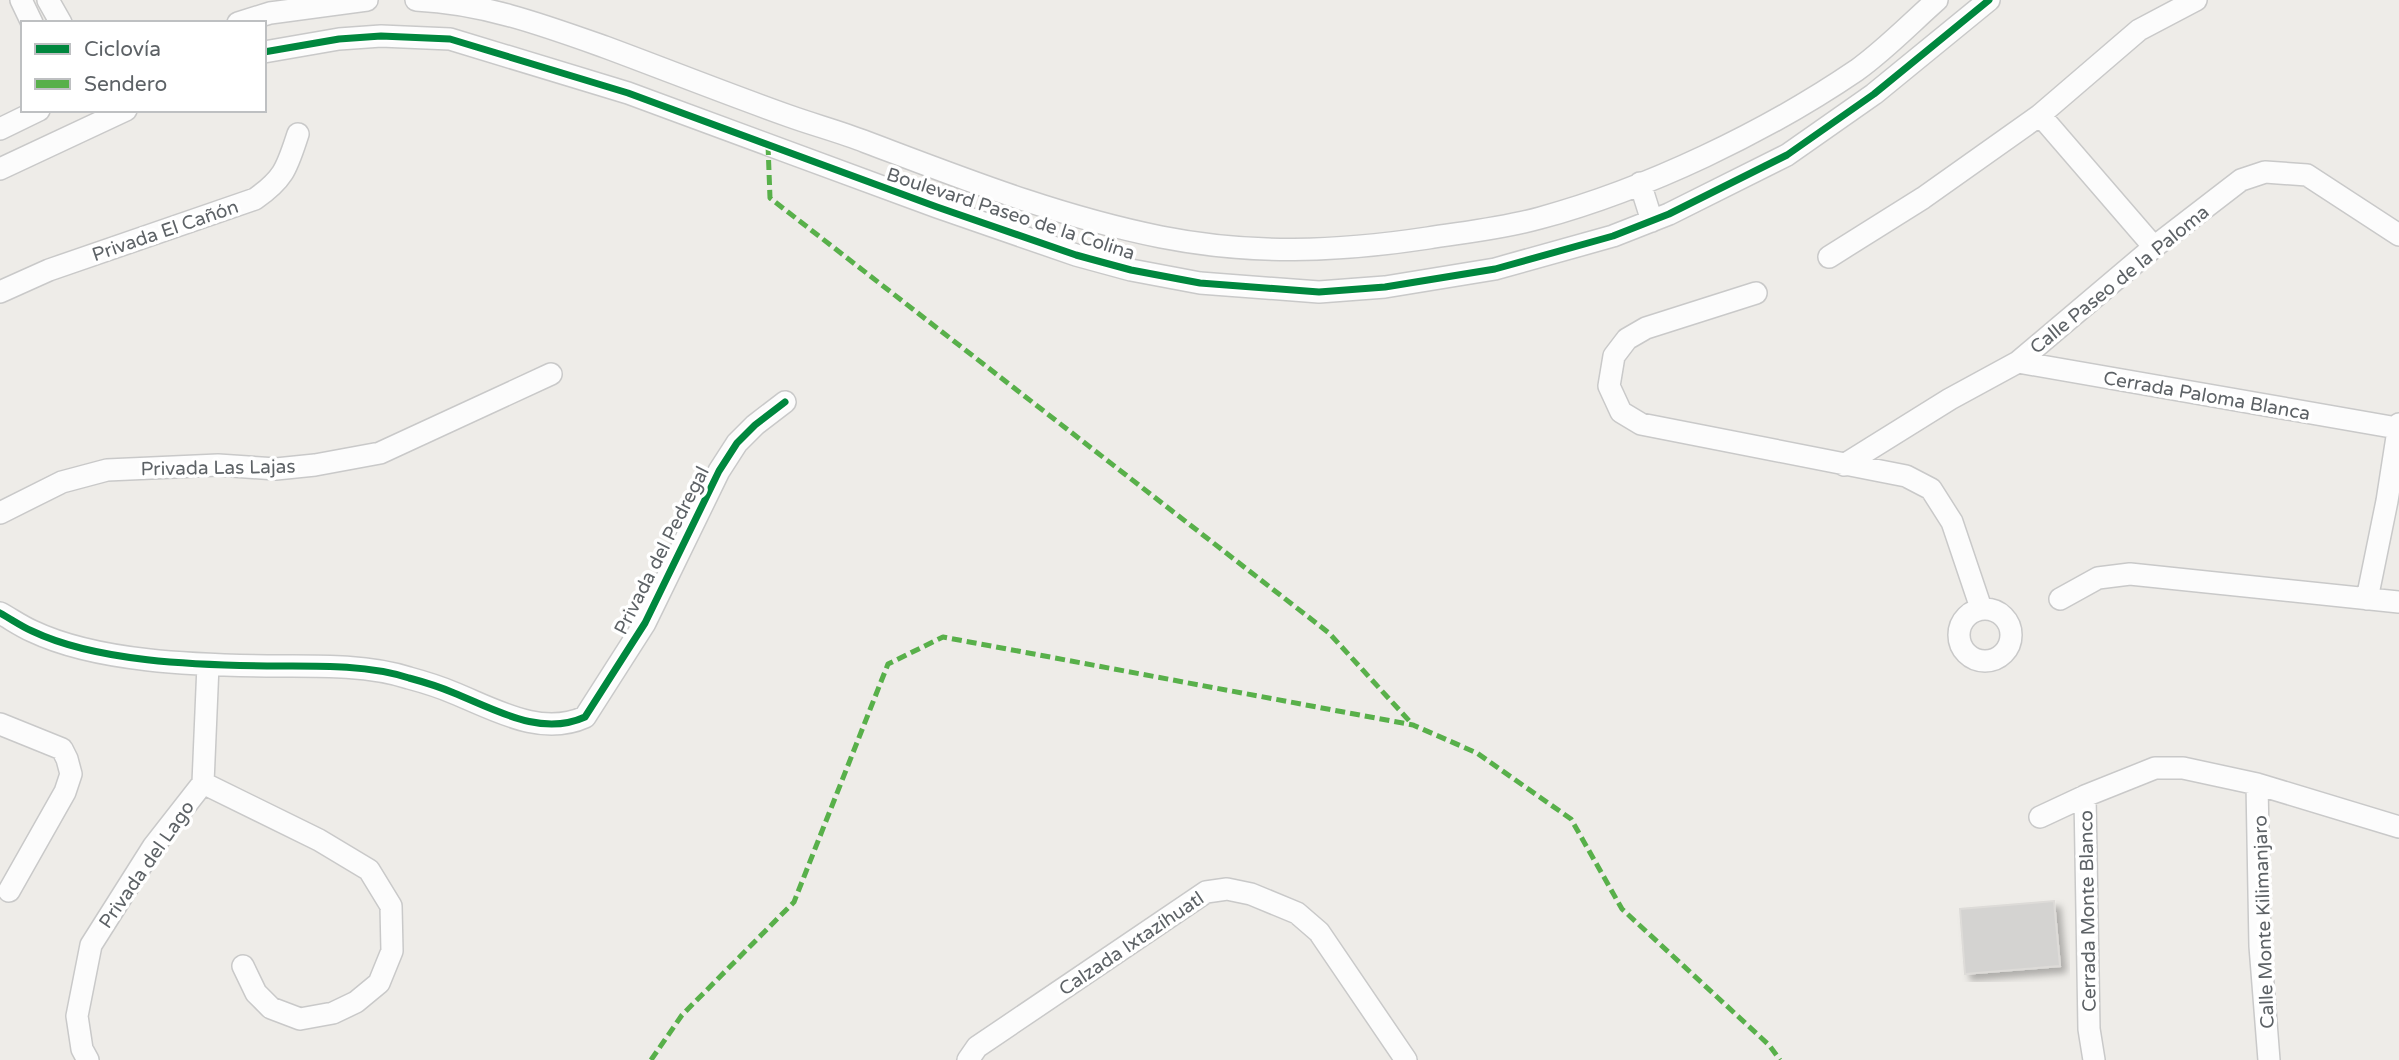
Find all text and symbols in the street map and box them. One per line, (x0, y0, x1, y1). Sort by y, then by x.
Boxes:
legend (21, 21, 266, 112)
text: Ciclovía (84, 37, 161, 62)
text: Sendero (84, 72, 167, 97)
street label: Boulevard Paseo de la Colina (884, 163, 1138, 265)
street label: Privada El Cañón (89, 196, 241, 266)
street label: Calle Paseo de la Paloma (2026, 201, 2213, 359)
street label: Cerrada Paloma Blanca (2102, 367, 2312, 425)
street label: Privada Las Lajas (140, 456, 296, 480)
street label: Privada del Pedregal (610, 463, 714, 638)
street label: Privada del Lago (95, 797, 199, 933)
street label: Cerrada Monte Blanco (2075, 810, 2101, 1012)
street label: Calle Monte Kilimanjaro (2249, 815, 2279, 1029)
street label: Calzada Ixtazíhuatl (1055, 887, 1208, 1000)

